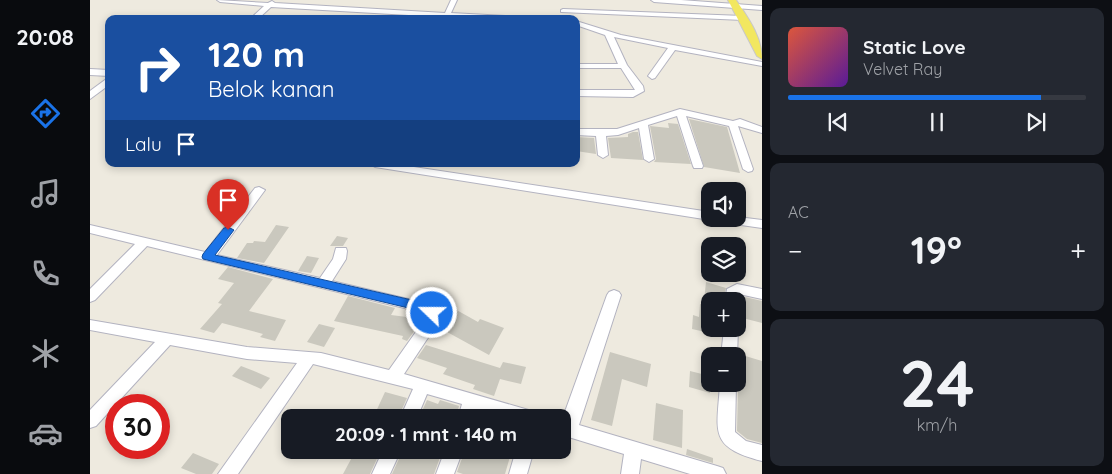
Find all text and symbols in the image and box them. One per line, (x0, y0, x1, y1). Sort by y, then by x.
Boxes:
text: 20:08 (16, 23, 74, 51)
text: 120 m (208, 32, 305, 76)
icon: right (125, 35, 190, 100)
text: Static Love (863, 35, 966, 59)
text: Velvet Ray (863, 59, 942, 79)
text: Belok kanan (208, 75, 334, 103)
icon: directions (28, 96, 63, 131)
icon: previous (824, 108, 852, 136)
icon: pause (923, 108, 951, 136)
icon: next (1022, 108, 1050, 136)
icon: arrive (172, 130, 200, 158)
text: Lalu (125, 132, 162, 156)
icon: music (28, 176, 63, 211)
pin (207, 179, 249, 230)
map controls (701, 182, 746, 392)
button: sound (701, 182, 746, 227)
icon: arrive (214, 186, 242, 214)
text: AC (788, 202, 809, 222)
text: 19° (911, 226, 962, 274)
text: − (788, 233, 803, 268)
text: + (1070, 233, 1086, 268)
button: layers (701, 237, 746, 282)
icon: phone (28, 256, 63, 291)
position arrow (405, 286, 457, 338)
button: + (701, 292, 746, 337)
icon: climate (28, 336, 63, 371)
text: 24 (899, 342, 975, 423)
button: − (701, 347, 746, 392)
speed limit sign: 30 (105, 394, 170, 459)
text: km/h (917, 415, 957, 435)
icon: car (28, 416, 63, 451)
text: 20:09 · 1 mnt · 140 m (335, 422, 517, 446)

